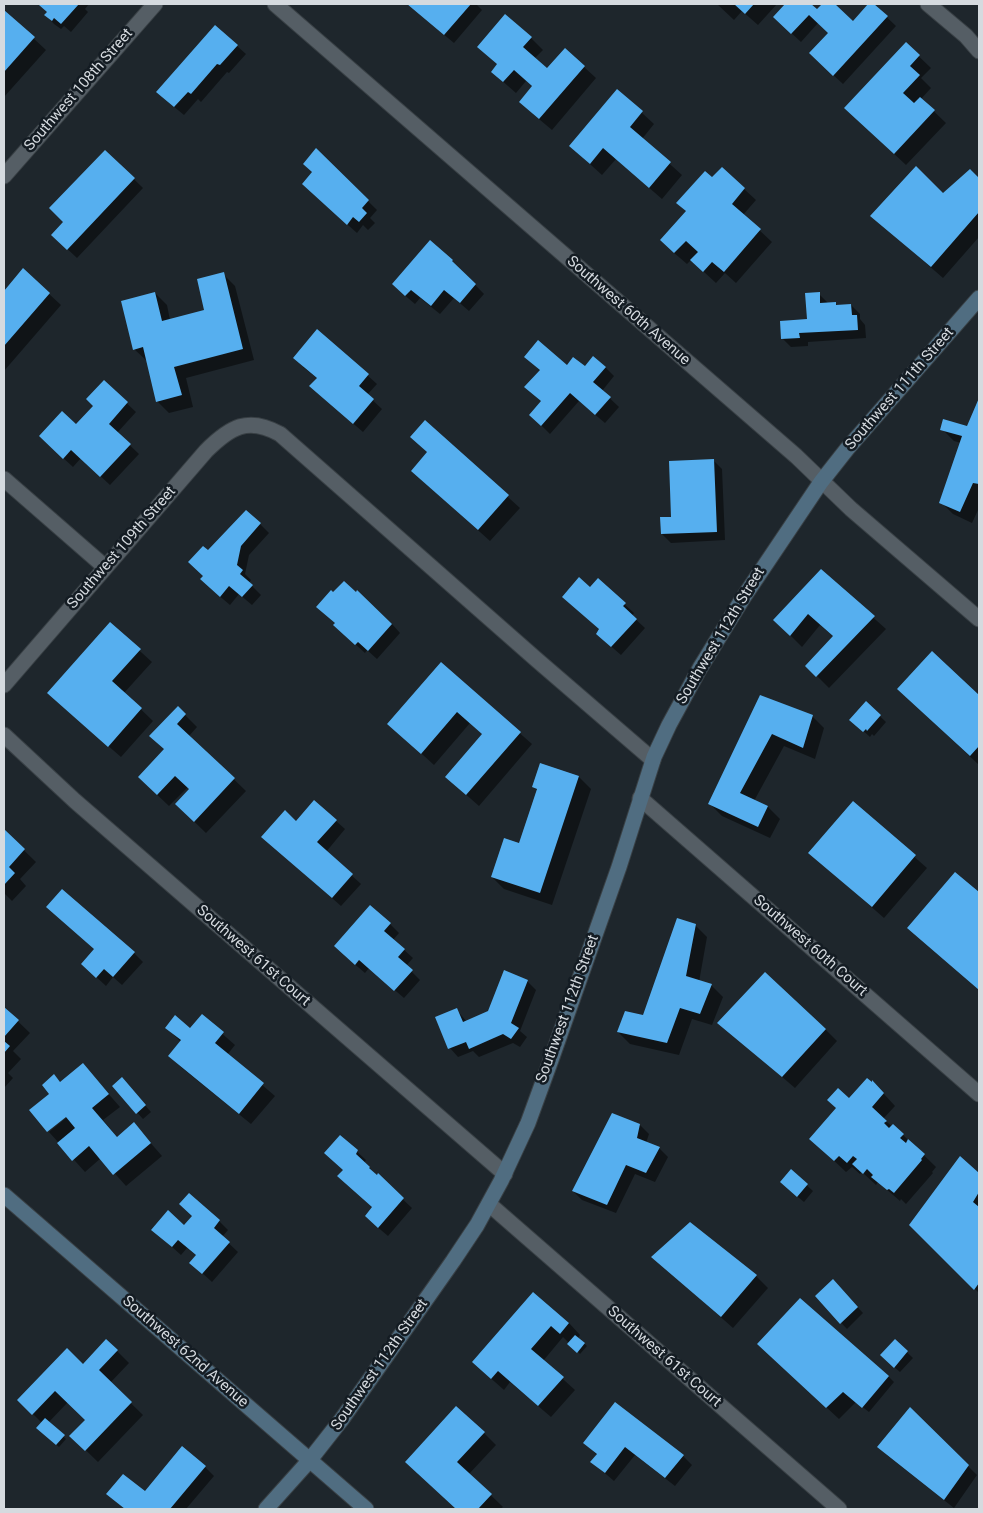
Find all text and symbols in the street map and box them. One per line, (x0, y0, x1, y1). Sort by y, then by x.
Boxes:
street label: Southwest 108th Street (21, 25, 137, 155)
street label: Southwest 60th Avenue (563, 253, 693, 369)
street label: Southwest 111th Street (842, 324, 958, 454)
street label: Southwest 109th Street (64, 483, 180, 613)
street label: Southwest 112th Street (673, 564, 769, 708)
street label: Southwest 60th Court (749, 892, 871, 1000)
street label: Southwest 61st Court (193, 902, 313, 1010)
street label: Southwest 112th Street (533, 933, 603, 1085)
street label: Southwest 62nd Avenue (118, 1292, 252, 1412)
street label: Southwest 112th Street (328, 1296, 432, 1434)
street label: Southwest 61st Court (604, 1303, 724, 1411)

